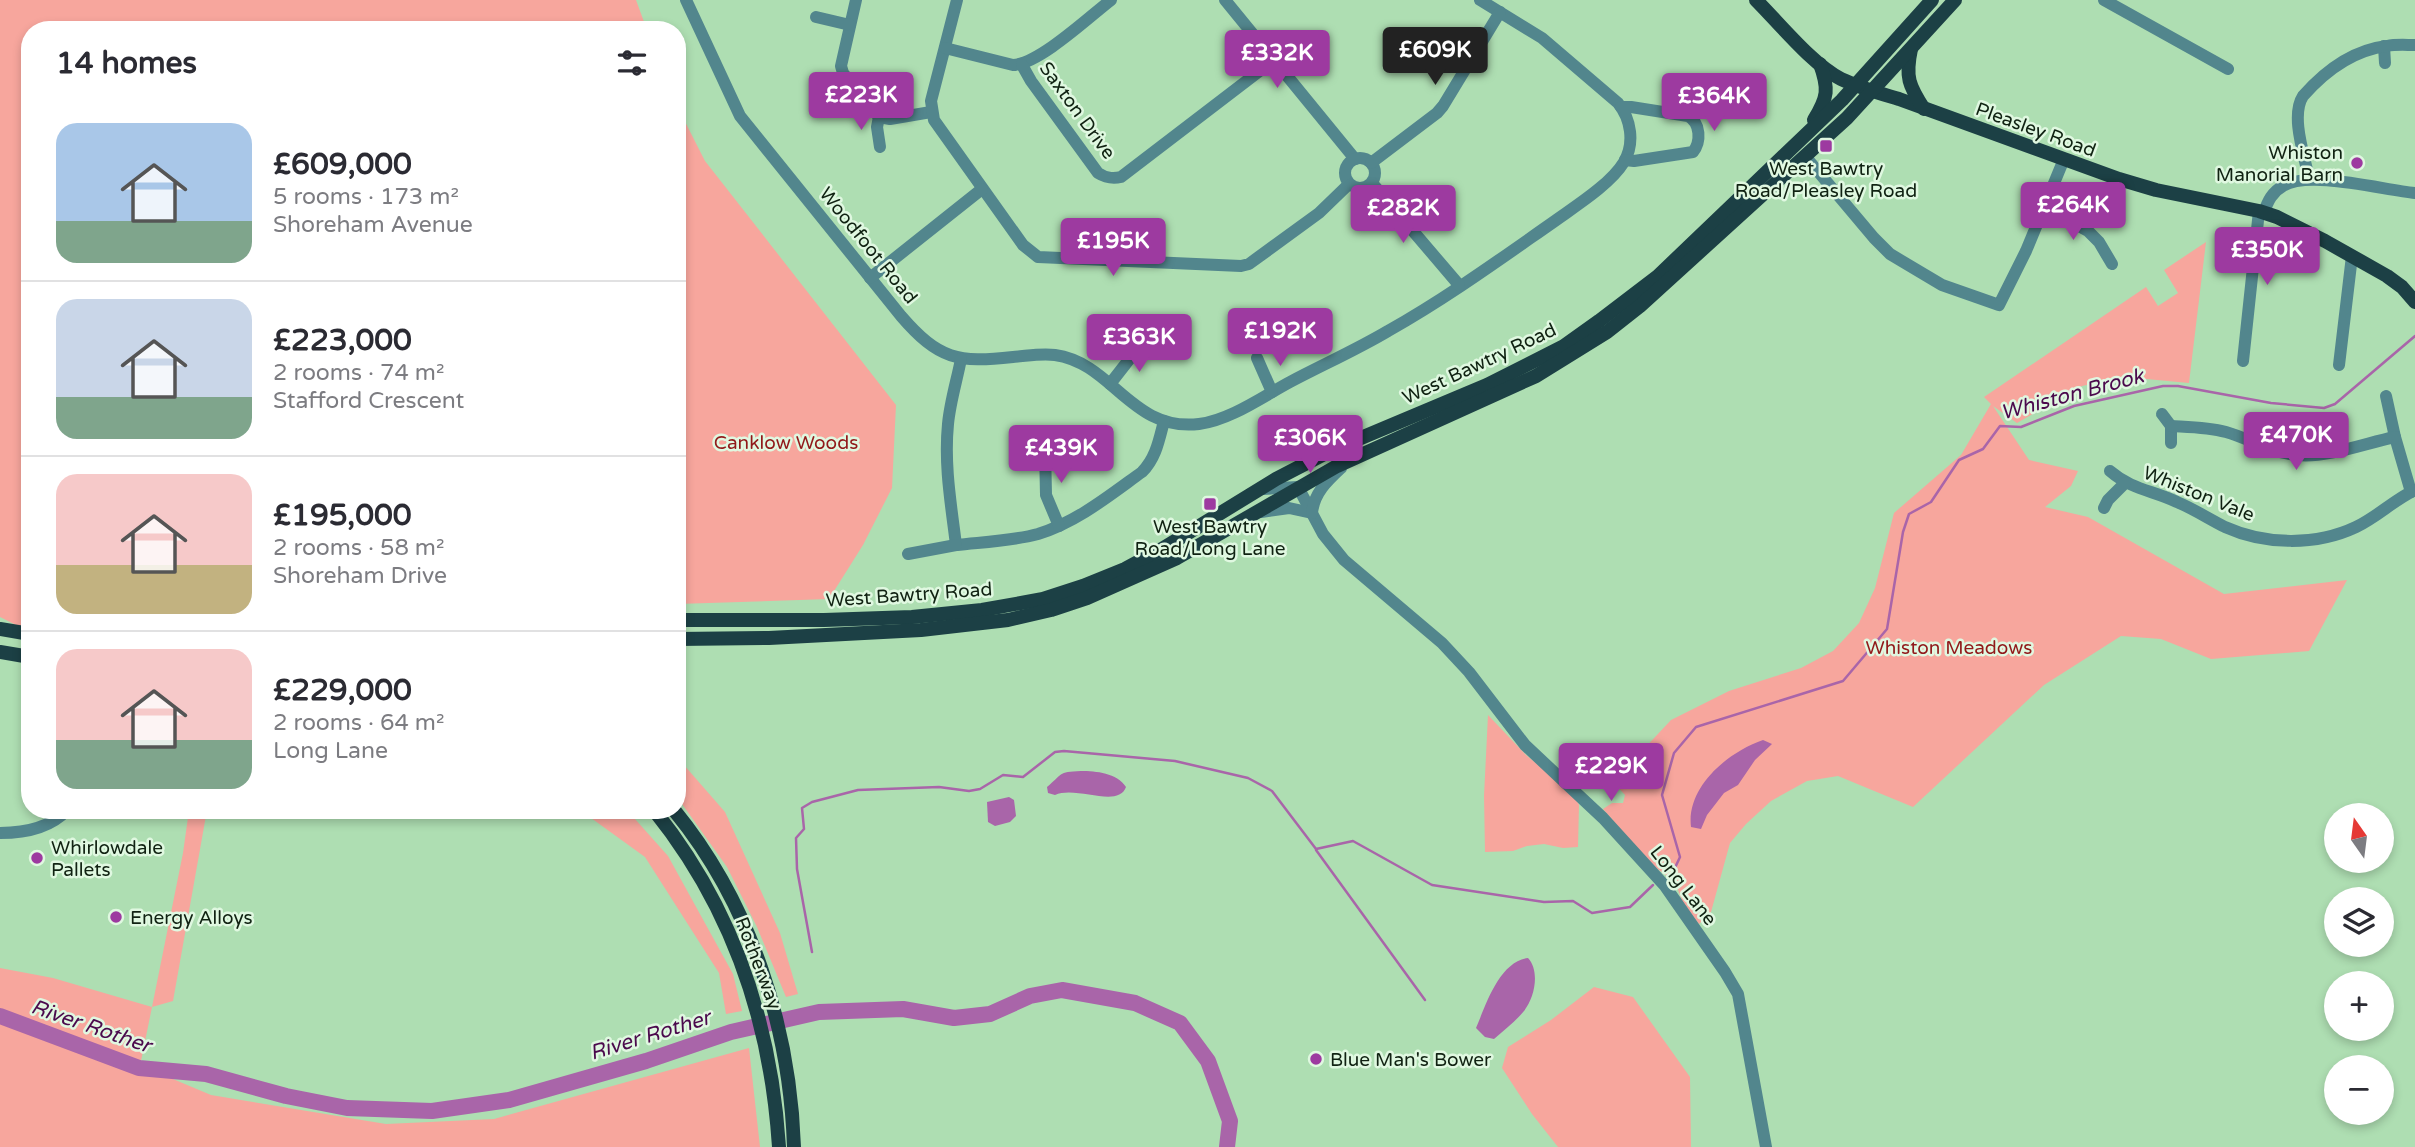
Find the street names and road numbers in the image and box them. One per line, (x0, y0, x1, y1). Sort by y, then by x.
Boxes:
street label: Saxton Drive (1035, 58, 1120, 163)
street label: Pleasley Road (1973, 98, 2099, 162)
street label: Woodfoot Road (815, 183, 922, 308)
street label: West Bawtry Road (1399, 319, 1560, 409)
street label: Whiston Vale (2140, 462, 2257, 526)
street label: West Bawtry Road (825, 578, 993, 612)
street label: Long Lane (1645, 841, 1721, 930)
street label: Rotherway (730, 914, 786, 1013)

